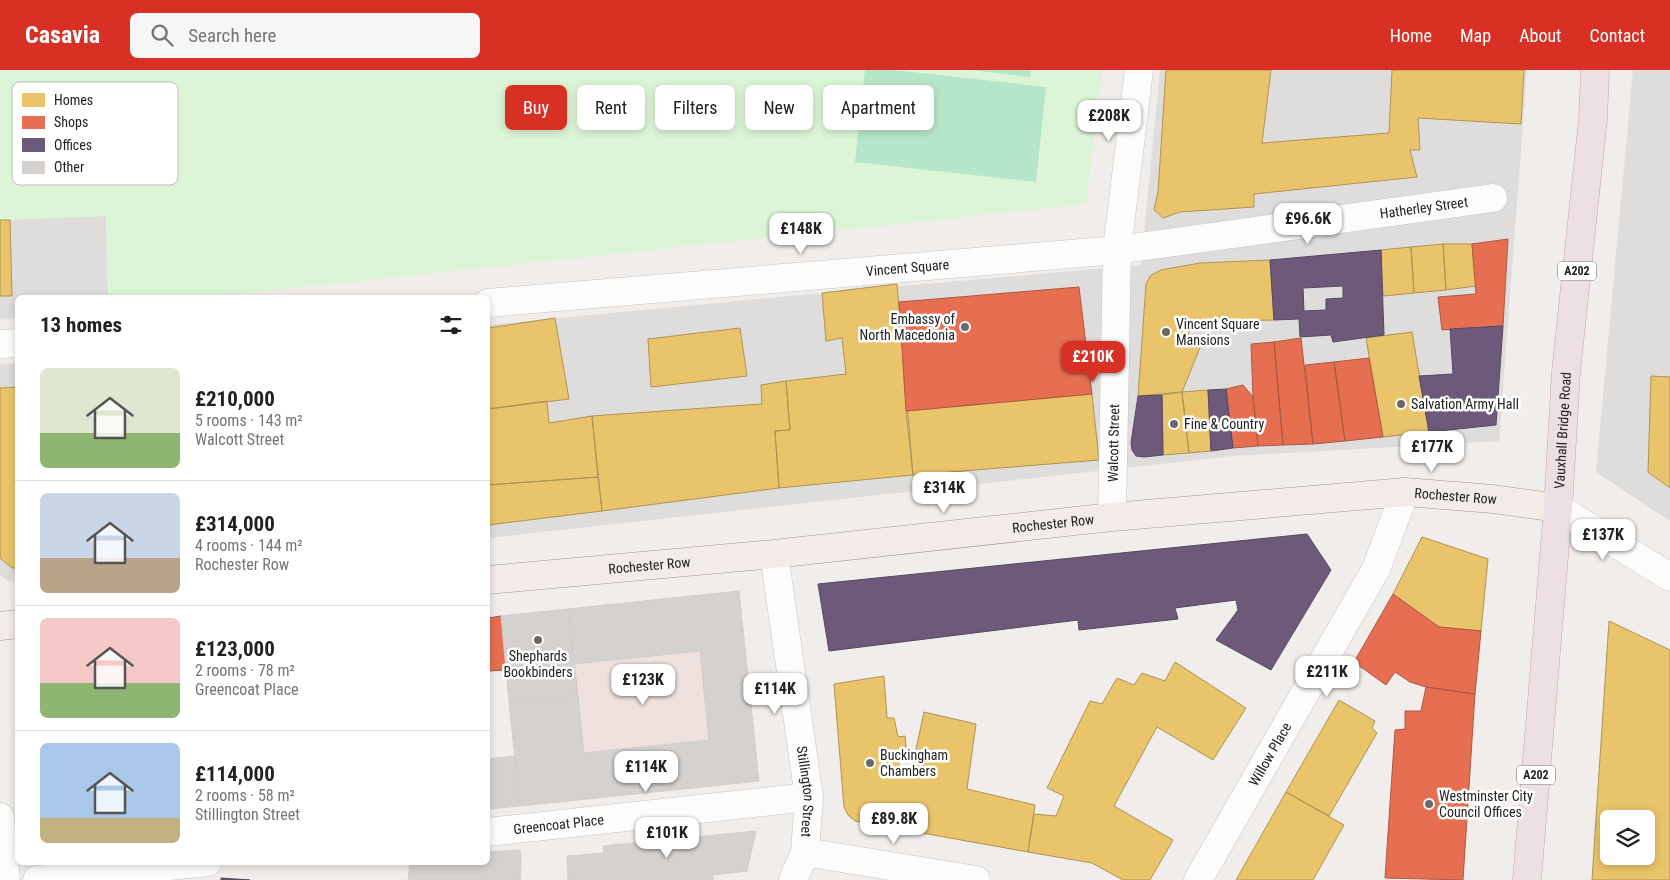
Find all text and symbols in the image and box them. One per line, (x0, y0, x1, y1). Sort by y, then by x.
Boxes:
search box (130, 13, 480, 58)
text: Casavia (25, 21, 100, 49)
icon: search (148, 21, 176, 49)
text: Search here (188, 24, 277, 47)
text: Home (1390, 25, 1432, 46)
text: Map (1460, 25, 1491, 46)
text: About (1519, 25, 1561, 46)
text: Contact (1589, 25, 1645, 46)
legend (12, 82, 178, 185)
chip: Buy (505, 85, 567, 130)
chip: Rent (577, 85, 645, 130)
chip: Filters (655, 85, 735, 130)
chip: New (745, 85, 813, 130)
chip: Apartment (823, 85, 934, 130)
text: Homes (54, 92, 93, 108)
pin: £208K (1074, 100, 1144, 142)
text: £208K (1088, 106, 1130, 125)
text: Shops (54, 114, 88, 130)
text: Offices (54, 137, 92, 153)
text: Other (54, 159, 84, 175)
street label: Hatherley Street (1379, 194, 1469, 222)
pin: £96.6K (1267, 202, 1349, 245)
text: £96.6K (1285, 209, 1331, 228)
pin: £148K (766, 212, 836, 255)
text: £148K (780, 219, 822, 238)
street label: Vincent Square (865, 256, 950, 279)
road number: A202 (1558, 262, 1596, 280)
icon: filters (437, 311, 465, 339)
place label: Embassy of North Macedonia (860, 311, 956, 343)
text: 13 homes (40, 313, 122, 337)
place label: Vincent Square Mansions (1176, 316, 1260, 348)
marker: Embassy of North Macedonia (959, 321, 971, 333)
marker: Vincent Square Mansions (1160, 326, 1172, 338)
pin: £210K (1058, 340, 1128, 383)
text: £210K (1072, 347, 1114, 366)
street label: Vauxhall Bridge Road (1551, 371, 1574, 489)
text: £210,000 (195, 387, 275, 411)
icon: home (80, 388, 140, 448)
place label: Salvation Army Hall (1411, 396, 1519, 412)
marker: Salvation Army Hall (1395, 398, 1407, 410)
street label: Walcott Street (1105, 404, 1122, 482)
text: 5 rooms · 143 m² (195, 411, 303, 430)
place label: Fine & Country (1184, 416, 1264, 432)
marker: Fine & Country (1168, 418, 1180, 430)
text: Walcott Street (195, 430, 284, 449)
pin: £177K (1397, 430, 1467, 473)
text: £177K (1411, 437, 1453, 456)
pin: £314K (909, 472, 979, 514)
text: £314K (923, 478, 965, 497)
street label: Rochester Row (1414, 485, 1497, 507)
street label: Rochester Row (1011, 511, 1095, 536)
text: £314,000 (195, 512, 275, 536)
icon: home (80, 513, 140, 573)
pin: £137K (1568, 518, 1638, 561)
text: £137K (1582, 525, 1624, 544)
text: 4 rooms · 144 m² (195, 536, 303, 555)
street label: Rochester Row (608, 554, 691, 577)
text: Rochester Row (195, 555, 289, 574)
marker: Shephards Bookbinders (532, 634, 544, 646)
text: £123,000 (195, 637, 275, 661)
icon: home (80, 638, 140, 698)
place label: Shephards Bookbinders (503, 648, 573, 680)
pin: £211K (1292, 656, 1362, 698)
text: 2 rooms · 78 m² (195, 661, 295, 680)
text: £211K (1306, 662, 1348, 681)
pin: £123K (608, 664, 678, 706)
text: £123K (622, 670, 664, 689)
pin: £114K (740, 672, 810, 715)
text: £114K (754, 679, 796, 698)
text: Greencoat Place (195, 680, 299, 699)
street label: Willow Place (1246, 719, 1295, 789)
street label: Stillington Street (794, 745, 817, 838)
place label: Buckingham Chambers (880, 747, 948, 779)
pin: £114K (611, 750, 681, 793)
text: £114K (625, 757, 667, 776)
marker: Buckingham Chambers (864, 757, 876, 769)
text: £114,000 (195, 762, 275, 786)
icon: home (80, 763, 140, 823)
road number: A202 (1517, 766, 1555, 784)
text: 2 rooms · 58 m² (195, 786, 295, 805)
place label: Westminster City Council Offices (1439, 788, 1533, 820)
marker: Westminster City Council Offices (1423, 798, 1435, 810)
pin: £89.8K (853, 802, 935, 845)
text: Stillington Street (195, 805, 300, 824)
text: £89.8K (871, 809, 917, 828)
map controls (1600, 810, 1655, 865)
button: layers (1600, 810, 1655, 865)
street label: Greencoat Place (513, 811, 605, 837)
pin: £101K (632, 816, 702, 859)
text: £101K (646, 823, 688, 842)

